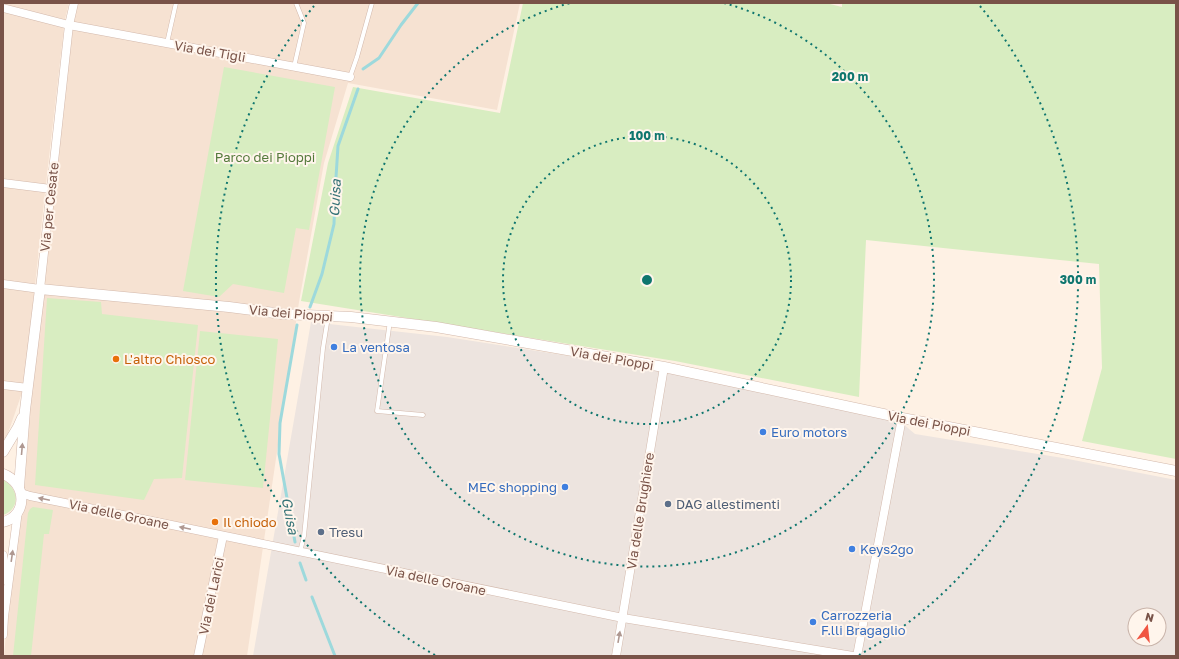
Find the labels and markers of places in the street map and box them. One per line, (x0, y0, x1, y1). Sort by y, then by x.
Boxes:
centre of rings (640, 273, 654, 287)
place label: La ventosa (342, 339, 410, 355)
marker: La ventosa (329, 342, 339, 352)
place label: L'altro Chiosco (124, 351, 215, 367)
marker: L'altro Chiosco (111, 354, 121, 364)
place label: Euro motors (771, 424, 847, 440)
marker: Euro motors (758, 427, 768, 437)
place label: MEC shopping (468, 479, 557, 495)
marker: MEC shopping (560, 482, 570, 492)
place label: DAG allestimenti (676, 496, 780, 512)
marker: DAG allestimenti (663, 499, 673, 509)
place label: Il chiodo (223, 514, 277, 530)
marker: Il chiodo (210, 517, 220, 527)
place label: Tresu (329, 524, 363, 540)
marker: Tresu (316, 527, 326, 537)
place label: Keys2go (860, 541, 914, 557)
marker: Keys2go (847, 544, 857, 554)
place label: Carrozzeria F.lli Bragaglio (821, 607, 906, 638)
marker: Carrozzeria F.lli Bragaglio (808, 617, 818, 627)

